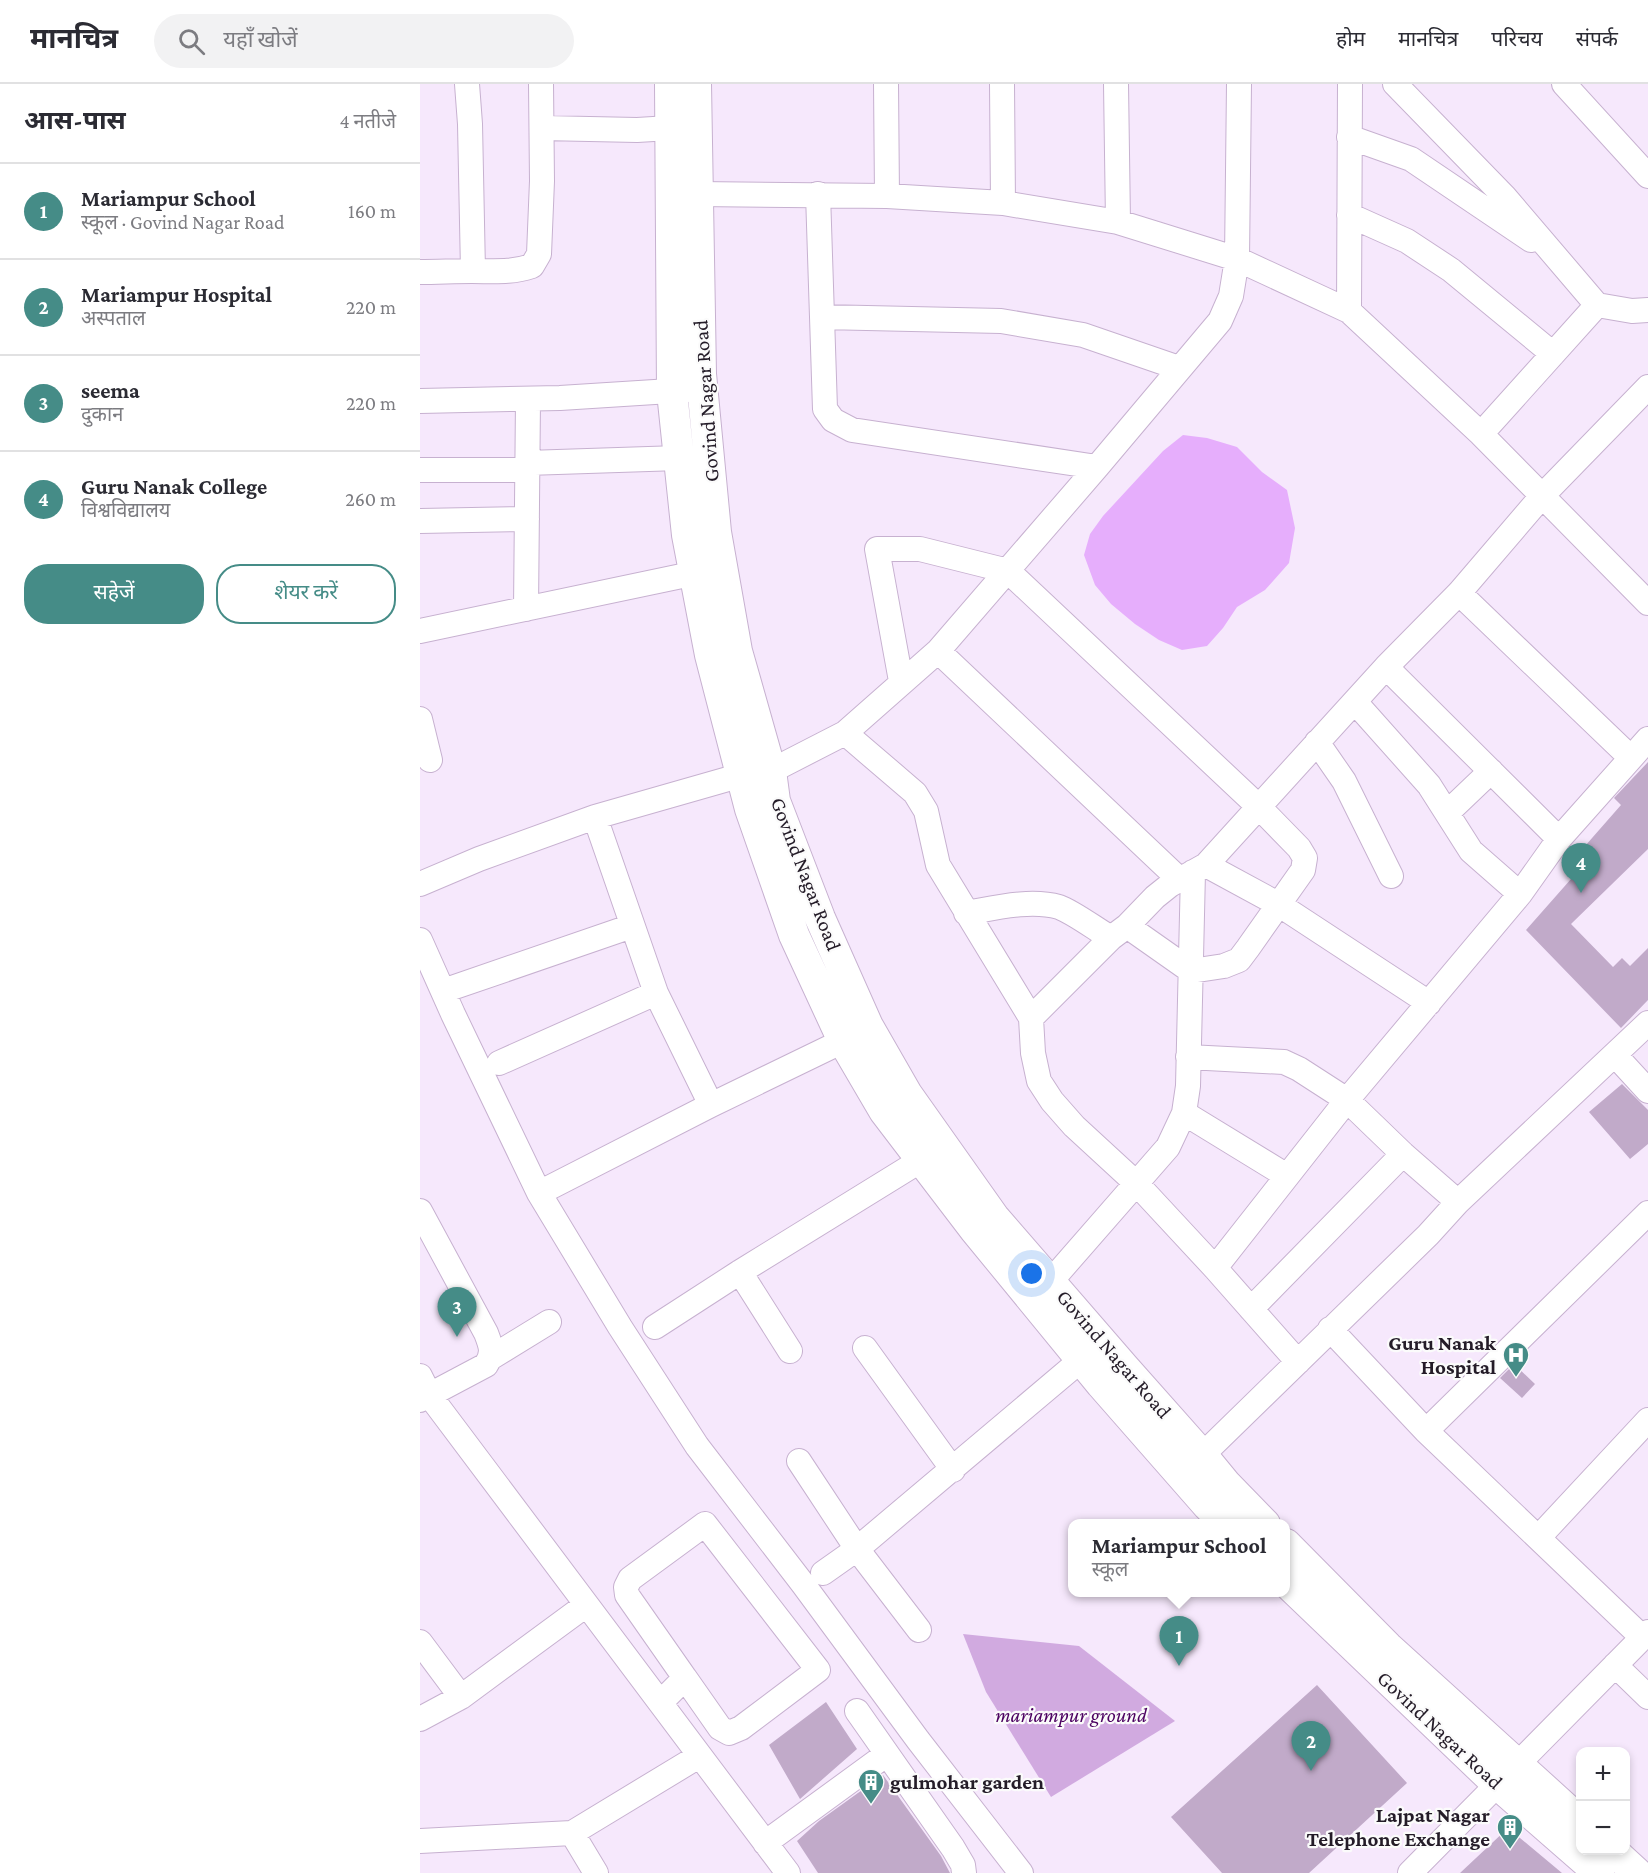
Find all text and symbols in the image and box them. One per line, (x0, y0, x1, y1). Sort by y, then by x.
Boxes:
search box (154, 14, 574, 68)
text: मानचित्र (30, 23, 118, 54)
icon: search (175, 25, 208, 58)
text: यहाँ खोजें (223, 27, 298, 52)
text: होम (1336, 27, 1365, 51)
text: मानचित्र (1398, 27, 1458, 51)
text: परिचय (1491, 27, 1543, 51)
text: संपर्क (1576, 27, 1618, 51)
text: आस-पास (24, 106, 126, 135)
text: 4 नतीजे (340, 110, 396, 132)
text: Mariampur School (81, 186, 256, 211)
text: 1 (40, 200, 47, 222)
text: 160 m (348, 200, 396, 222)
text: स्कूल · Govind Nagar Road (81, 211, 285, 233)
text: Mariampur Hospital (81, 282, 272, 307)
text: 2 (38, 296, 49, 318)
text: 220 m (346, 296, 396, 318)
text: अस्पताल (81, 307, 146, 329)
street label: Govind Nagar Road (688, 319, 724, 483)
text: seema (81, 378, 140, 403)
text: 3 (39, 392, 48, 414)
text: 220 m (346, 392, 396, 414)
text: दुकान (81, 403, 123, 425)
text: Guru Nanak College (81, 474, 267, 499)
text: 4 (38, 488, 49, 510)
text: 260 m (345, 488, 396, 510)
text: विश्वविद्यालय (81, 499, 170, 521)
button: सहेजें (24, 564, 204, 624)
button: शेयर करें (216, 564, 396, 624)
street label: Govind Nagar Road (766, 794, 846, 954)
pin: 4 (1562, 844, 1600, 893)
your location (1017, 1259, 1046, 1288)
street label: Govind Nagar Road (1052, 1285, 1176, 1423)
pin: 3 (438, 1288, 477, 1337)
place label: Guru Nanak Hospital (1388, 1331, 1497, 1379)
hospital icon: Guru Nanak Hospital (1501, 1340, 1531, 1378)
popup (1068, 1519, 1290, 1597)
text: Mariampur School (1092, 1533, 1266, 1558)
text: स्कूल (1092, 1558, 1128, 1580)
pin: 1 (1160, 1616, 1198, 1666)
street label: Govind Nagar Road (1372, 1666, 1508, 1794)
park label: mariampur ground (995, 1703, 1148, 1727)
pin: 2 (1292, 1722, 1330, 1771)
map controls (1576, 1747, 1630, 1855)
button: + (1576, 1747, 1630, 1801)
building icon: gulmohar garden (856, 1767, 886, 1805)
place label: gulmohar garden (890, 1770, 1044, 1794)
button: − (1576, 1801, 1630, 1855)
place label: Lajpat Nagar Telephone Exchange (1307, 1803, 1491, 1851)
building icon: Lajpat Nagar Telephone Exchange (1495, 1812, 1525, 1850)

